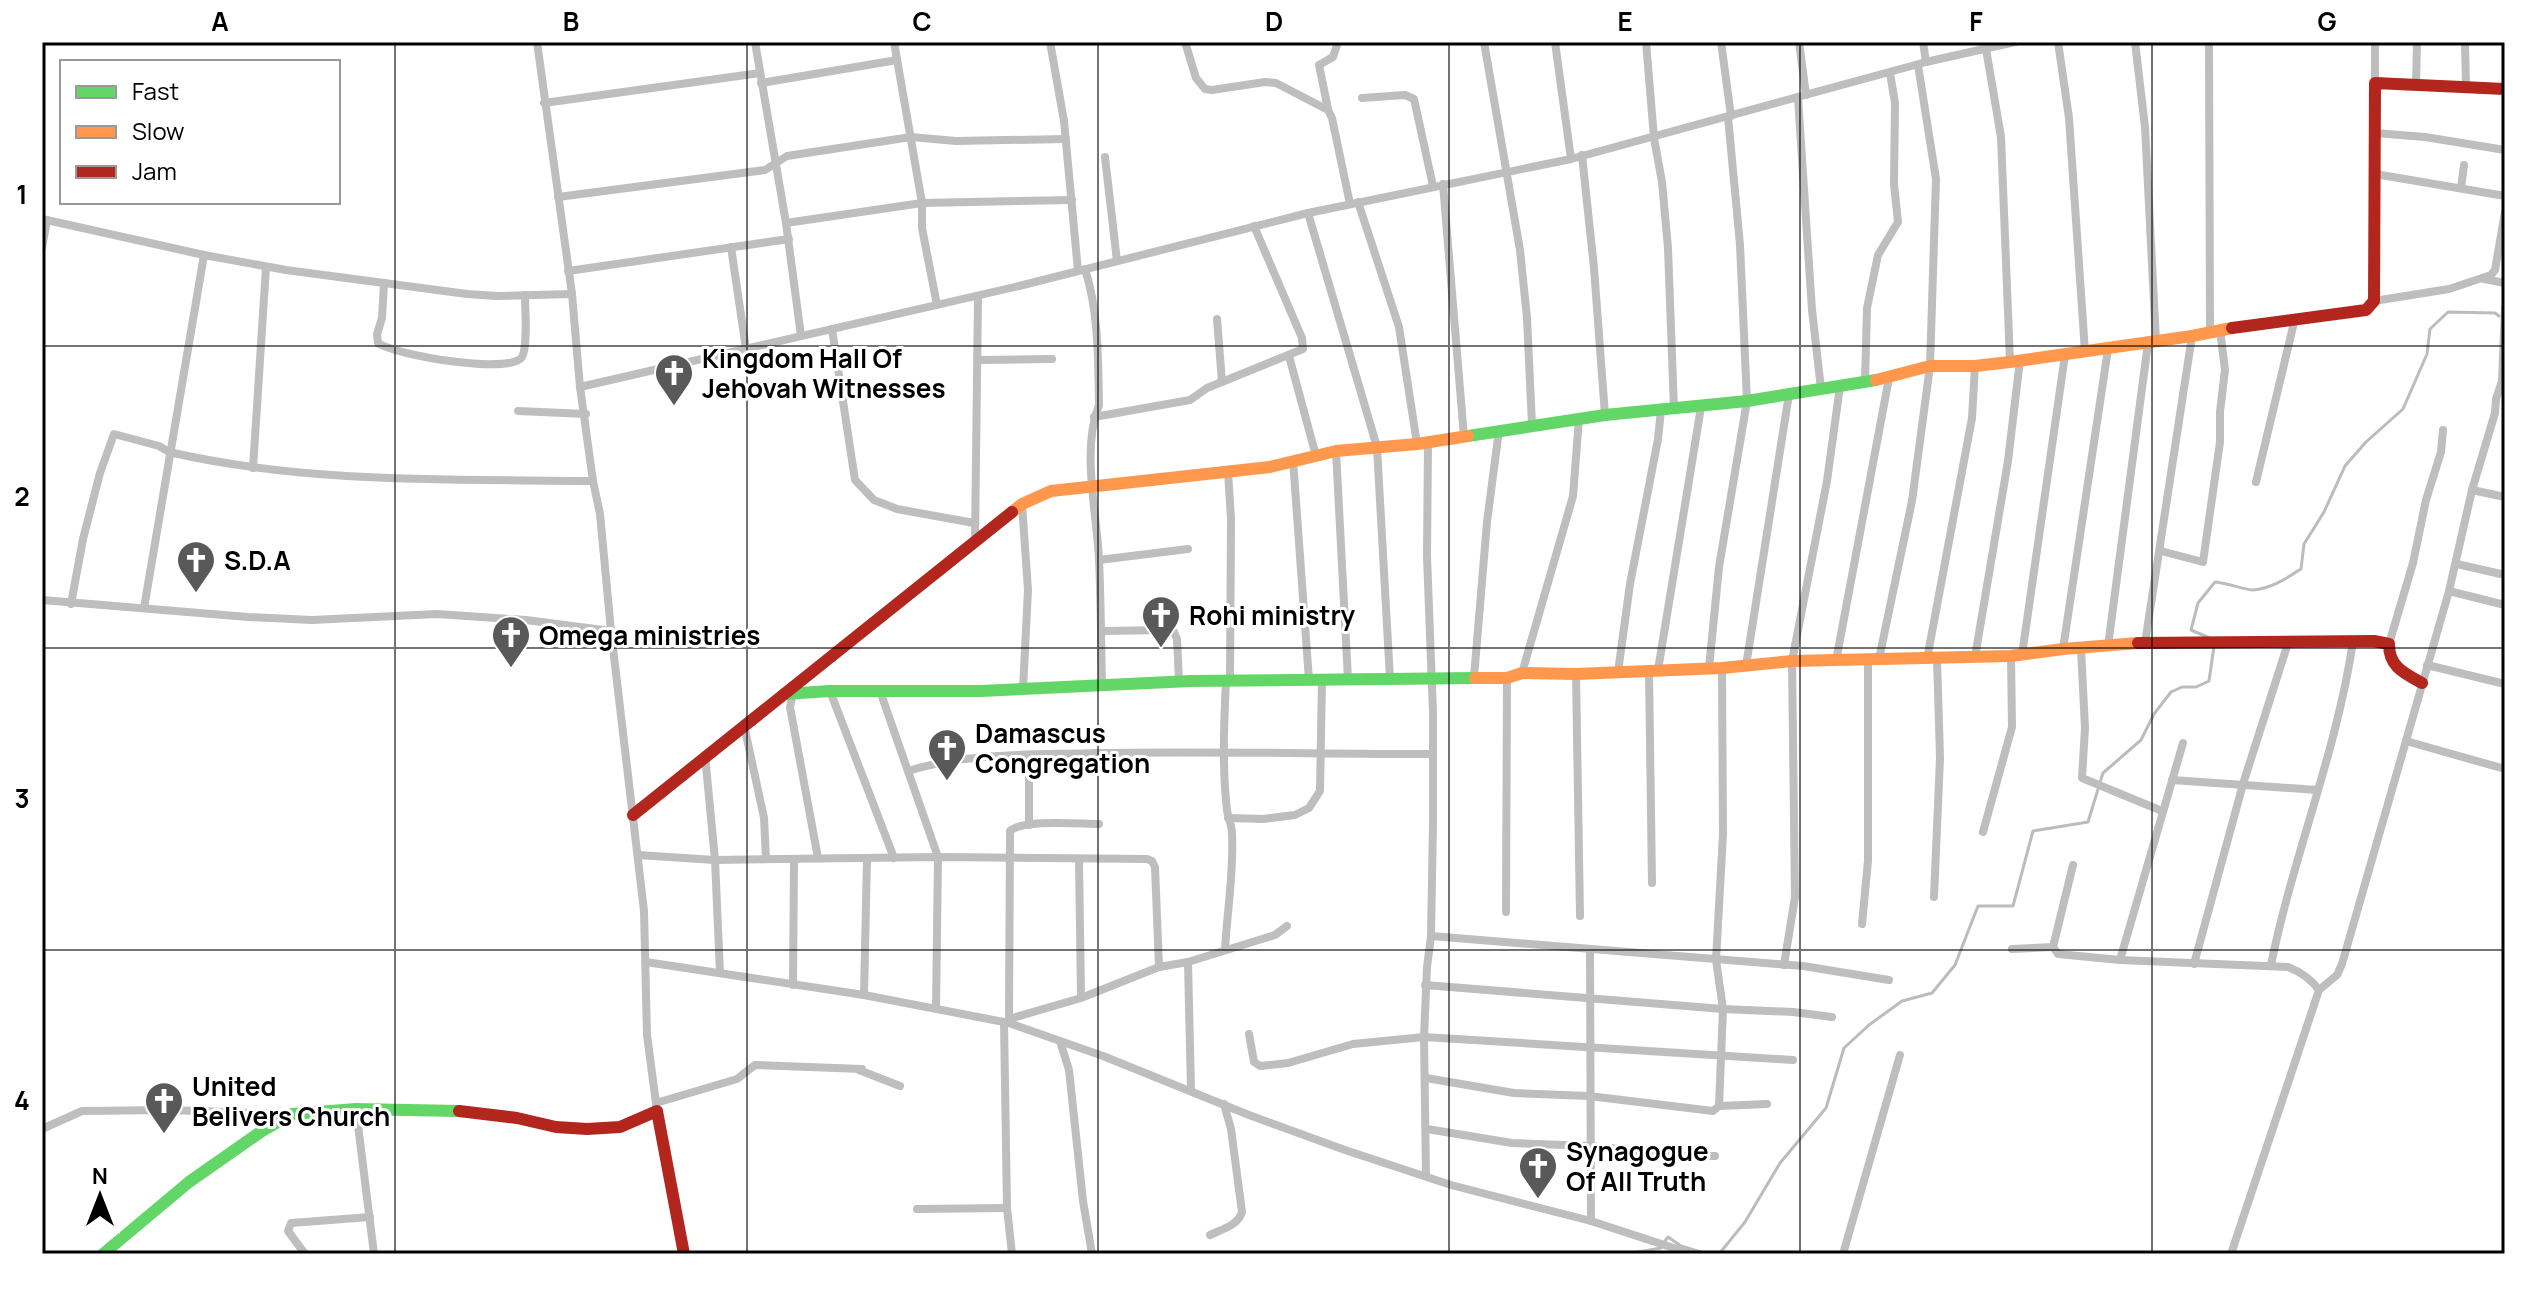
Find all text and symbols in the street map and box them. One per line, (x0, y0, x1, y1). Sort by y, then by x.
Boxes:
text: A (211, 3, 229, 39)
text: B (563, 3, 579, 39)
text: C (912, 3, 932, 39)
text: D (1265, 3, 1283, 39)
text: E (1617, 3, 1633, 39)
text: F (1969, 3, 1983, 39)
text: G (2317, 3, 2337, 39)
legend (60, 60, 340, 204)
text: Fast (132, 74, 179, 107)
text: Slow (132, 114, 185, 147)
text: Jam (132, 154, 177, 187)
text: 1 (16, 176, 28, 212)
place label: Kingdom Hall Of Jehovah Witnesses (702, 340, 946, 406)
church icon: Kingdom Hall Of Jehovah Witnesses (653, 352, 695, 407)
text: 2 (14, 478, 30, 514)
church icon: S.D.A (175, 539, 217, 594)
place label: S.D.A (224, 542, 291, 578)
church icon: Rohi ministry (1140, 594, 1182, 649)
place label: Rohi ministry (1189, 597, 1355, 633)
church icon: Omega ministries (490, 614, 532, 669)
place label: Omega ministries (539, 617, 760, 653)
place label: Damascus Congregation (975, 715, 1150, 781)
church icon: Damascus Congregation (926, 727, 968, 782)
text: 3 (14, 780, 30, 816)
place label: United Belivers Church (192, 1068, 390, 1134)
church icon: United Belivers Church (143, 1080, 185, 1135)
text: 4 (14, 1082, 30, 1118)
place label: Synagogue Of All Truth (1566, 1133, 1709, 1199)
church icon: Synagogue Of All Truth (1517, 1145, 1559, 1200)
north arrow (60, 1156, 140, 1236)
text: N (92, 1161, 108, 1191)

